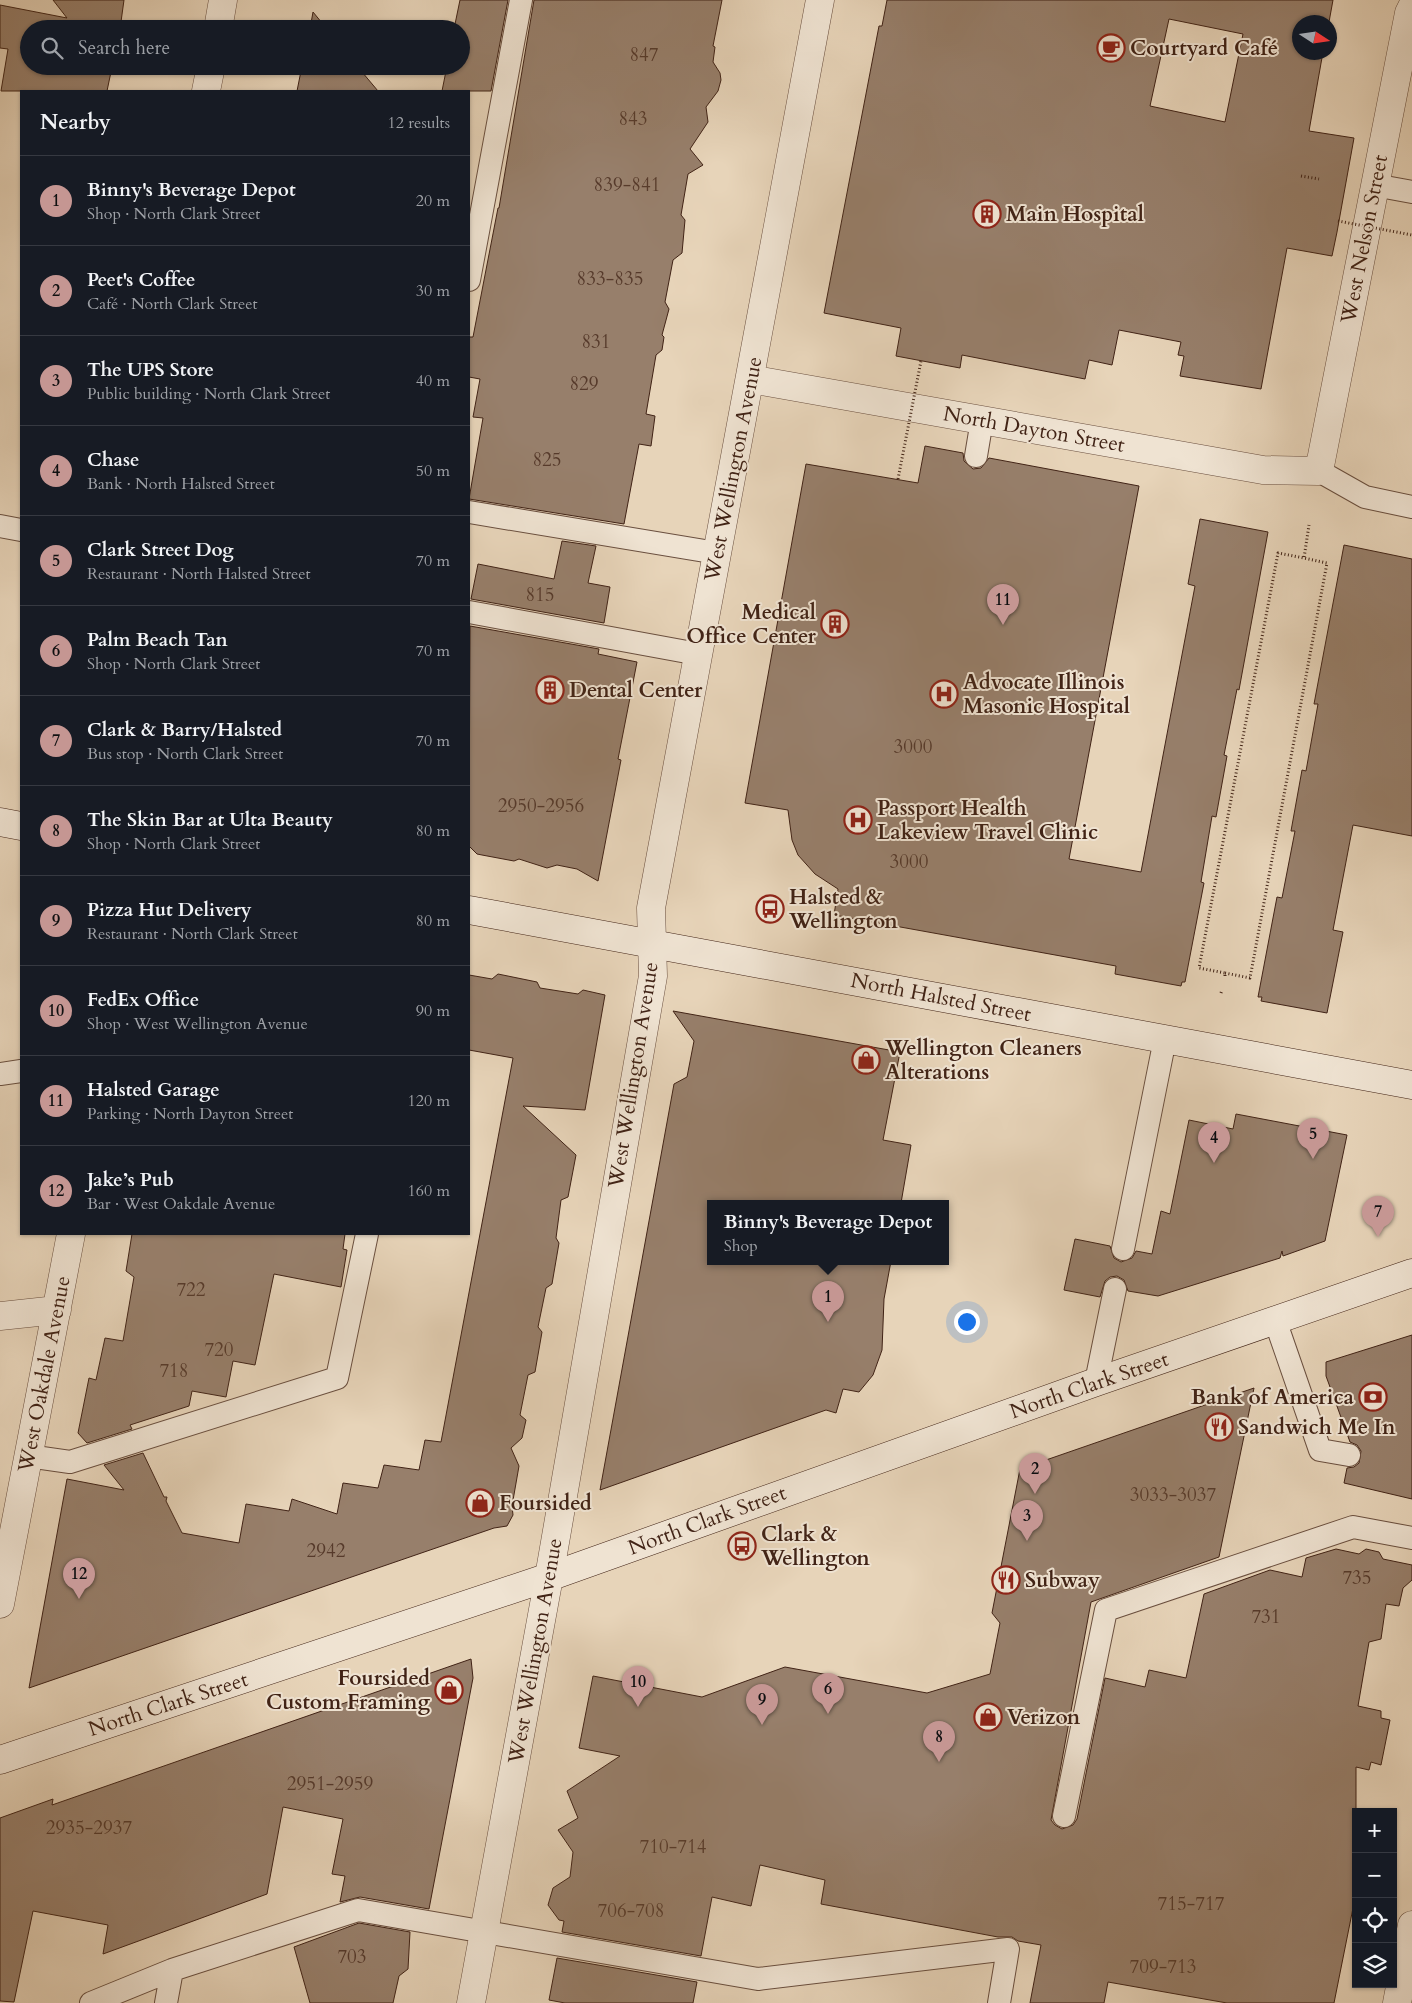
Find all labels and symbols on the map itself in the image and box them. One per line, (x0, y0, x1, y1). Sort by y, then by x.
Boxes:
north arrow (1292, 15, 1337, 60)
cafe icon: Courtyard Café (1096, 33, 1126, 63)
place label: Courtyard Café (1130, 34, 1278, 63)
house number: 847 (629, 42, 659, 68)
house number: 843 (618, 106, 648, 132)
street label: West Nelson Street (1334, 152, 1395, 327)
house number: 839-841 (594, 172, 660, 198)
building icon: Main Hospital (972, 199, 1002, 229)
place label: Main Hospital (1006, 200, 1144, 229)
house number: 833-835 (577, 266, 643, 292)
house number: 831 (581, 329, 611, 355)
street label: West Wellington Avenue (697, 354, 770, 585)
house number: 829 (569, 371, 599, 397)
street label: North Dayton Street (941, 399, 1127, 460)
house number: 825 (532, 447, 562, 473)
house number: 815 (525, 582, 555, 608)
pin: 11 (987, 584, 1019, 625)
place label: Medical Office Center (686, 598, 817, 651)
building icon: Medical Office Center (820, 609, 850, 639)
place label: Advocate Illinois Masonic Hospital (963, 668, 1130, 721)
building icon: Dental Center (535, 675, 565, 705)
place label: Dental Center (569, 676, 703, 705)
hospital icon: Advocate Illinois Masonic Hospital (929, 679, 959, 709)
house number: 3000 (894, 734, 933, 760)
house number: 2950-2956 (498, 793, 584, 819)
place label: Passport Health Lakeview Travel Clinic (877, 794, 1098, 847)
hospital icon: Passport Health Lakeview Travel Clinic (843, 805, 873, 835)
house number: 3000 (890, 849, 929, 875)
place label: Halsted & Wellington (788, 883, 898, 936)
bus stop icon: Halsted & Wellington (755, 894, 785, 924)
street label: West Wellington Avenue (601, 960, 666, 1191)
street label: North Halsted Street (848, 966, 1034, 1029)
place label: Wellington Cleaners Alterations (884, 1034, 1082, 1087)
shop icon: Wellington Cleaners Alterations (851, 1045, 881, 1075)
pin: 5 (1297, 1118, 1329, 1159)
pin: 4 (1198, 1122, 1230, 1163)
pin: 7 (1362, 1196, 1394, 1237)
street label: West Oakdale Avenue (11, 1273, 78, 1476)
house number: 722 (176, 1277, 206, 1303)
pin: 1 (812, 1281, 844, 1322)
your location (954, 1309, 980, 1335)
house number: 720 (204, 1337, 234, 1363)
street label: North Clark Street (1006, 1345, 1173, 1426)
house number: 718 (159, 1358, 189, 1384)
bank icon: Bank of America (1358, 1382, 1388, 1412)
place label: Bank of America (1191, 1383, 1355, 1412)
restaurant icon: Sandwich Me In (1204, 1412, 1234, 1442)
place label: Sandwich Me In (1238, 1413, 1396, 1442)
pin: 2 (1019, 1453, 1051, 1494)
street label: North Clark Street (624, 1478, 791, 1563)
house number: 3033-3037 (1130, 1482, 1216, 1508)
shop icon: Foursided (465, 1488, 495, 1518)
place label: Foursided (499, 1489, 592, 1518)
pin: 3 (1011, 1500, 1043, 1541)
place label: Clark & Wellington (760, 1520, 870, 1573)
bus stop icon: Clark & Wellington (727, 1531, 757, 1561)
street label: West Wellington Avenue (501, 1536, 570, 1767)
house number: 2942 (307, 1538, 346, 1564)
pin: 12 (63, 1558, 95, 1599)
restaurant icon: Subway (991, 1565, 1021, 1595)
house number: 735 (1342, 1565, 1372, 1591)
place label: Subway (1025, 1566, 1100, 1595)
house number: 731 (1251, 1604, 1281, 1630)
place label: Foursided Custom Framing (266, 1664, 430, 1717)
street label: North Clark Street (85, 1665, 252, 1744)
pin: 10 (622, 1666, 654, 1707)
pin: 6 (812, 1673, 844, 1714)
shop icon: Foursided Custom Framing (434, 1675, 464, 1705)
pin: 9 (746, 1684, 778, 1725)
shop icon: Verizon (973, 1702, 1003, 1732)
place label: Verizon (1007, 1703, 1081, 1732)
pin: 8 (923, 1721, 955, 1762)
house number: 2951-2959 (287, 1771, 373, 1797)
house number: 2935-2937 (46, 1815, 132, 1841)
house number: 710-714 (640, 1834, 707, 1860)
house number: 715-717 (1158, 1891, 1225, 1917)
house number: 706-708 (598, 1898, 664, 1924)
house number: 703 (337, 1944, 367, 1970)
house number: 709-713 (1130, 1954, 1196, 1980)

